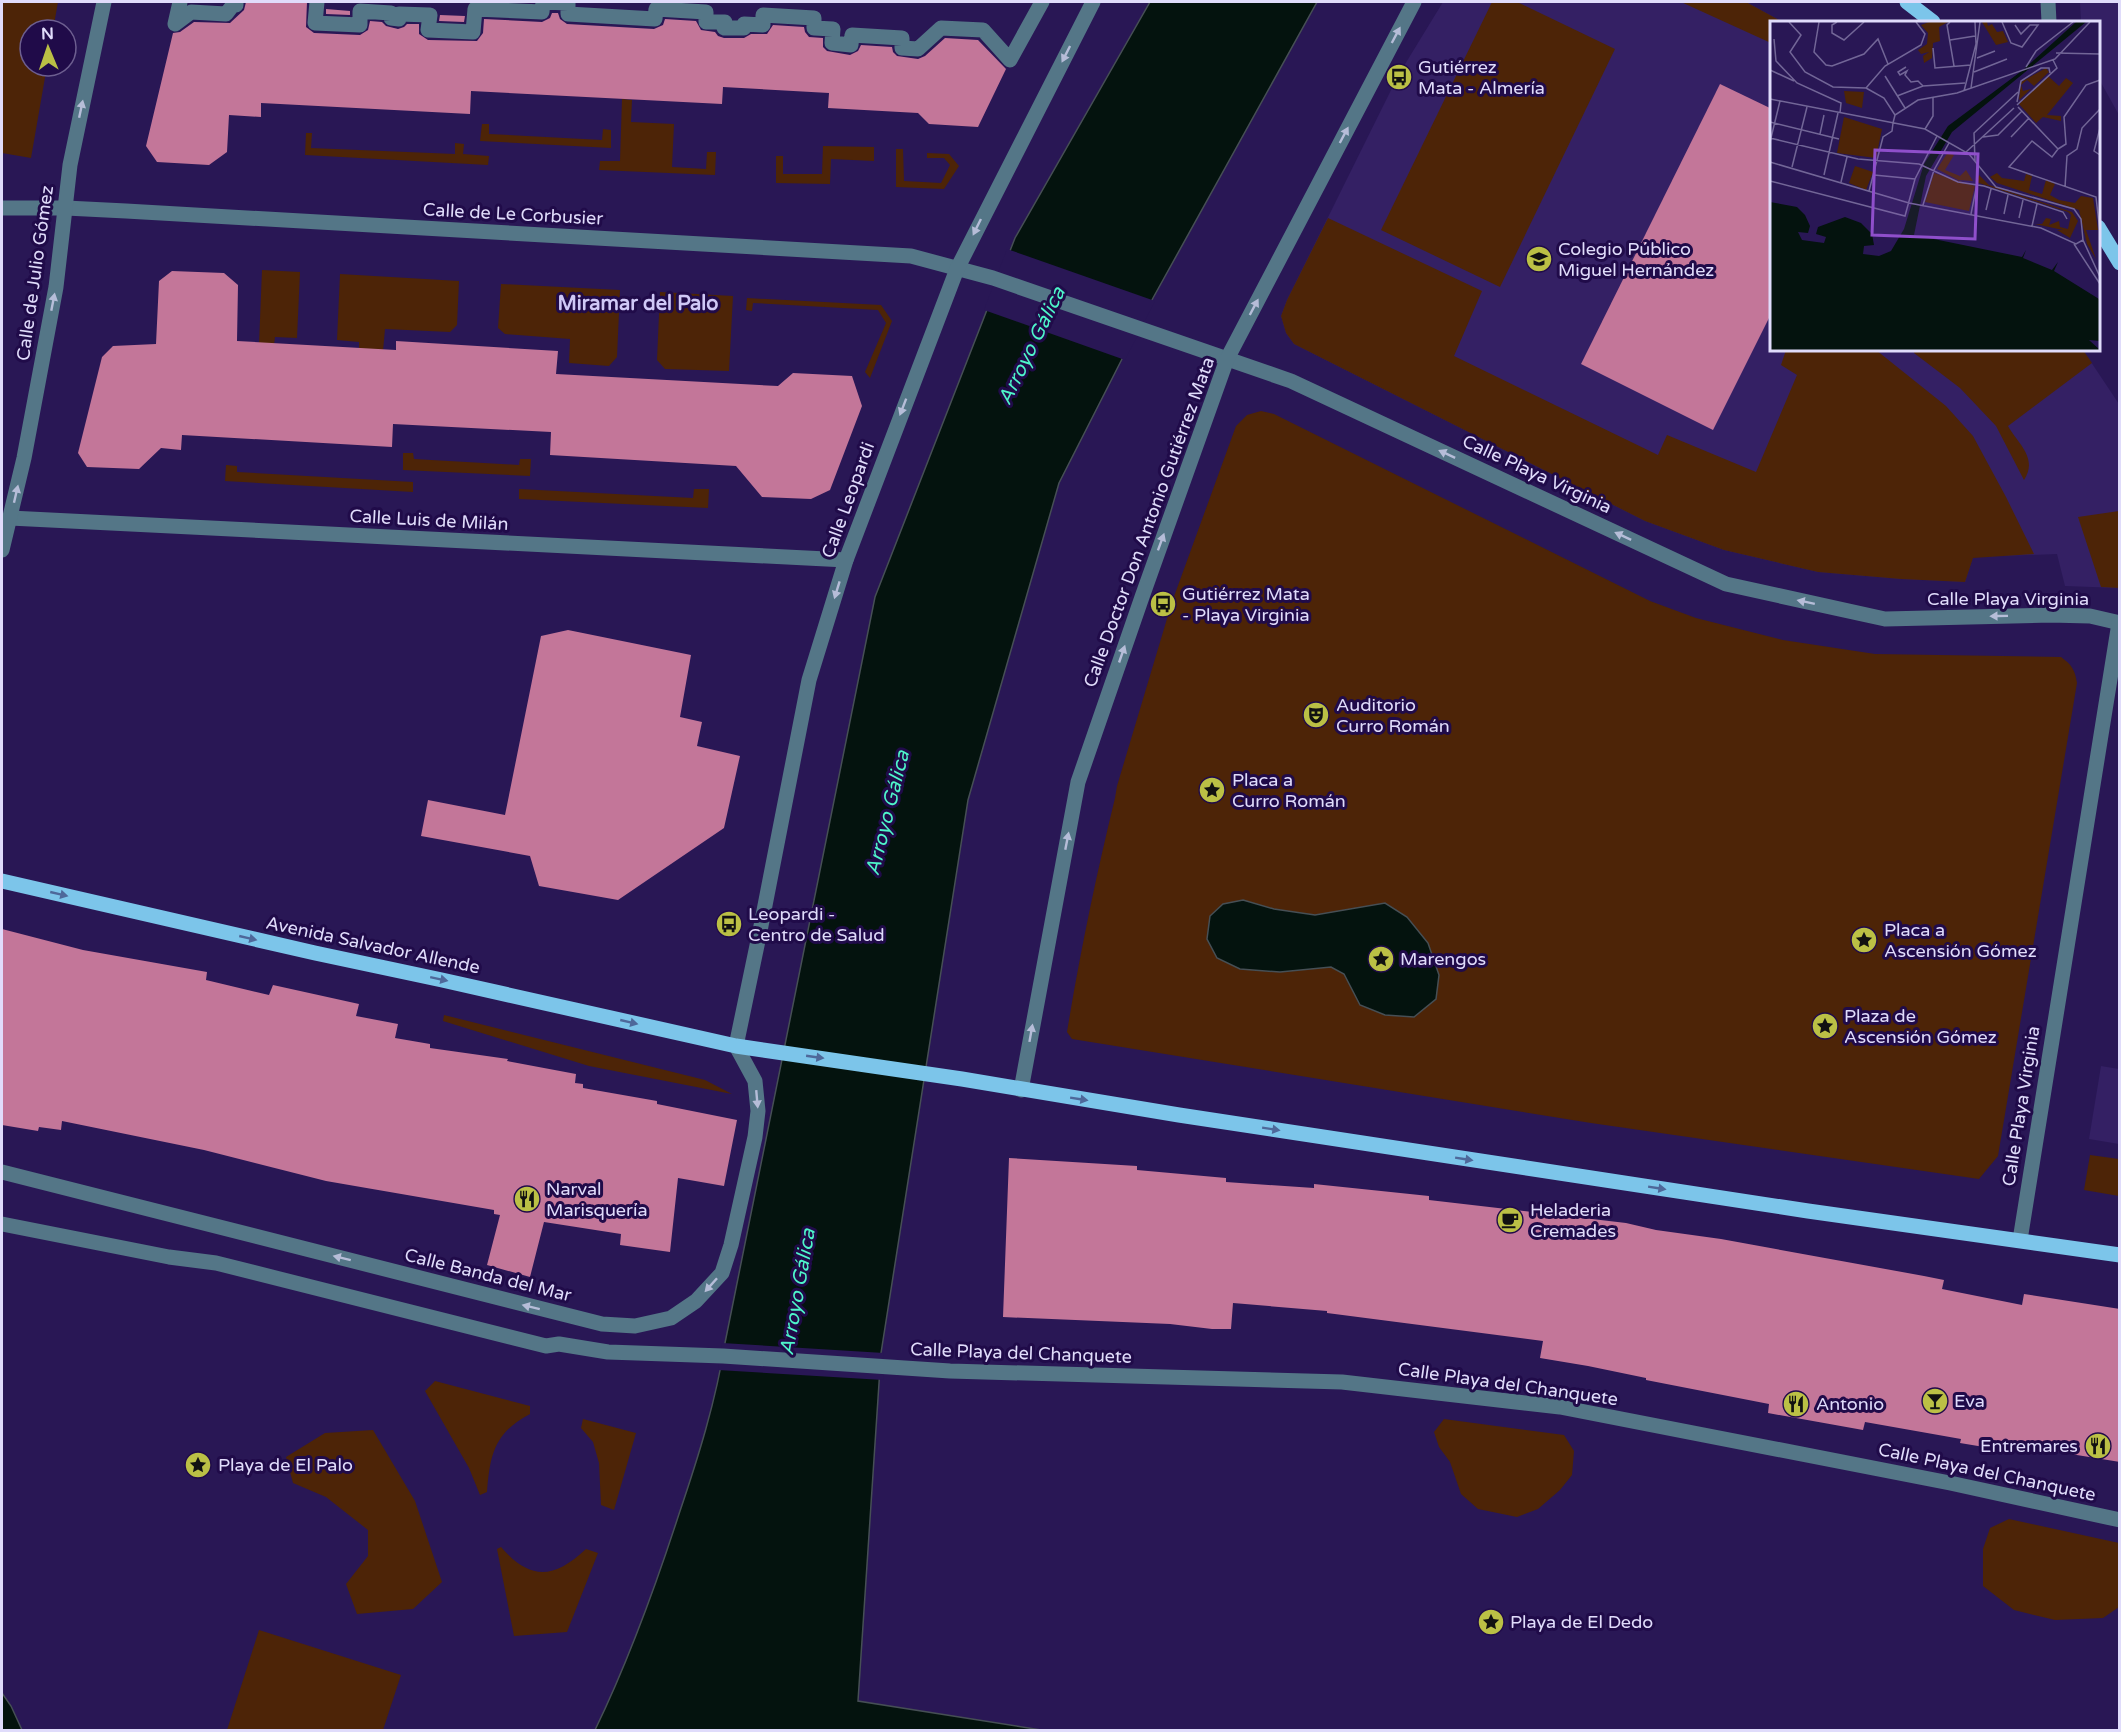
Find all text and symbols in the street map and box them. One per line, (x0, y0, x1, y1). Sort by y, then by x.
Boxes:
north arrow (18, 18, 78, 78)
inset map (1770, 21, 2100, 351)
text: N (41, 24, 54, 44)
one-way arrow (1391, 26, 1401, 44)
one-way arrow (1062, 45, 1071, 62)
place label: Gutiérrez Mata - Almería (1418, 56, 1545, 99)
bus stop icon: Gutiérrez Mata - Almería (1384, 62, 1414, 92)
one-way arrow (77, 100, 86, 119)
one-way arrow (1340, 126, 1349, 143)
street label: Calle de Julio Gómez (12, 184, 58, 362)
street label: Calle de Le Corbusier (422, 198, 604, 230)
one-way arrow (973, 218, 983, 236)
place label: Colegio Público Miguel Hernández (1558, 238, 1714, 281)
school or university icon: Colegio Público Miguel Hernández (1524, 244, 1554, 274)
water label: Arroyo Gálica (993, 283, 1071, 409)
district label: Miramar del Palo (558, 292, 718, 316)
one-way arrow (49, 293, 58, 312)
one-way arrow (1249, 299, 1259, 316)
street label: Calle Doctor Don Antonio Gutiérrez Mata (1079, 354, 1219, 690)
one-way arrow (898, 398, 908, 416)
street label: Calle Playa Virginia (1459, 430, 1615, 518)
street label: Calle Leopardi (817, 439, 879, 561)
one-way arrow (1438, 449, 1455, 458)
one-way arrow (11, 484, 21, 503)
street label: Calle Luis de Milán (349, 505, 509, 535)
one-way arrow (1615, 532, 1632, 541)
one-way arrow (1157, 533, 1167, 551)
one-way arrow (831, 581, 841, 599)
place label: Gutiérrez Mata - Playa Virginia (1182, 583, 1310, 626)
street label: Calle Playa Virginia (1927, 588, 2089, 610)
bus stop icon: Gutiérrez Mata - Playa Virginia (1148, 589, 1178, 619)
one-way arrow (1796, 596, 1815, 606)
one-way arrow (1989, 612, 2008, 621)
one-way arrow (1118, 645, 1127, 663)
place label: Auditorio Curro Román (1336, 694, 1450, 737)
theatre icon: Auditorio Curro Román (1301, 700, 1331, 730)
water label: Arroyo Gálica (861, 747, 915, 878)
place label: Placa a Curro Román (1232, 769, 1346, 812)
place icon: Placa a Curro Román (1197, 775, 1227, 805)
one-way arrow (1063, 831, 1072, 850)
one-way arrow (49, 889, 68, 899)
place label: Leopardi - Centro de Salud (748, 903, 885, 946)
bus stop icon: Leopardi - Centro de Salud (714, 909, 744, 939)
street label: Avenida Salvador Allende (264, 912, 482, 978)
place label: Placa a Ascensión Gómez (1884, 919, 2037, 962)
place icon: Placa a Ascensión Gómez (1849, 925, 1879, 955)
one-way arrow (239, 934, 258, 943)
place icon: Marengos (1366, 944, 1396, 974)
place label: Marengos (1400, 948, 1486, 970)
one-way arrow (430, 975, 449, 984)
place label: Plaza de Ascensión Gómez (1844, 1005, 1997, 1048)
place icon: Plaza de Ascensión Gómez (1810, 1011, 1840, 1041)
one-way arrow (620, 1017, 639, 1027)
one-way arrow (1027, 1023, 1036, 1042)
street label: Calle Playa Virginia (1997, 1024, 2045, 1188)
one-way arrow (805, 1053, 824, 1062)
one-way arrow (752, 1090, 762, 1109)
one-way arrow (1069, 1095, 1088, 1104)
one-way arrow (1262, 1125, 1281, 1134)
one-way arrow (1455, 1155, 1474, 1164)
place label: Narval Marisquería (546, 1178, 648, 1221)
restaurant icon: Narval Marisquería (512, 1184, 542, 1214)
one-way arrow (1648, 1184, 1667, 1193)
place label: Heladeria Cremades (1530, 1199, 1616, 1242)
cafe icon: Heladeria Cremades (1495, 1205, 1525, 1235)
water label: Arroyo Gálica (775, 1226, 821, 1357)
street label: Calle Banda del Mar (402, 1244, 574, 1306)
one-way arrow (332, 1253, 351, 1263)
one-way arrow (704, 1278, 718, 1292)
one-way arrow (521, 1301, 540, 1311)
street label: Calle Playa del Chanquete (910, 1338, 1132, 1368)
street label: Calle Playa del Chanquete (1397, 1358, 1619, 1410)
bar icon: Eva (1920, 1386, 1950, 1416)
restaurant icon: Antonio (1781, 1389, 1811, 1419)
place label: Eva (1954, 1390, 1985, 1412)
place label: Antonio (1816, 1393, 1884, 1415)
restaurant icon: Entremares (2083, 1431, 2113, 1461)
place label: Entremares (1980, 1435, 2078, 1457)
street label: Calle Playa del Chanquete (1876, 1438, 2098, 1506)
place icon: Playa de El Palo (183, 1450, 213, 1480)
place label: Playa de El Palo (218, 1454, 353, 1476)
place icon: Playa de El Dedo (1476, 1607, 1506, 1637)
place label: Playa de El Dedo (1510, 1611, 1653, 1633)

